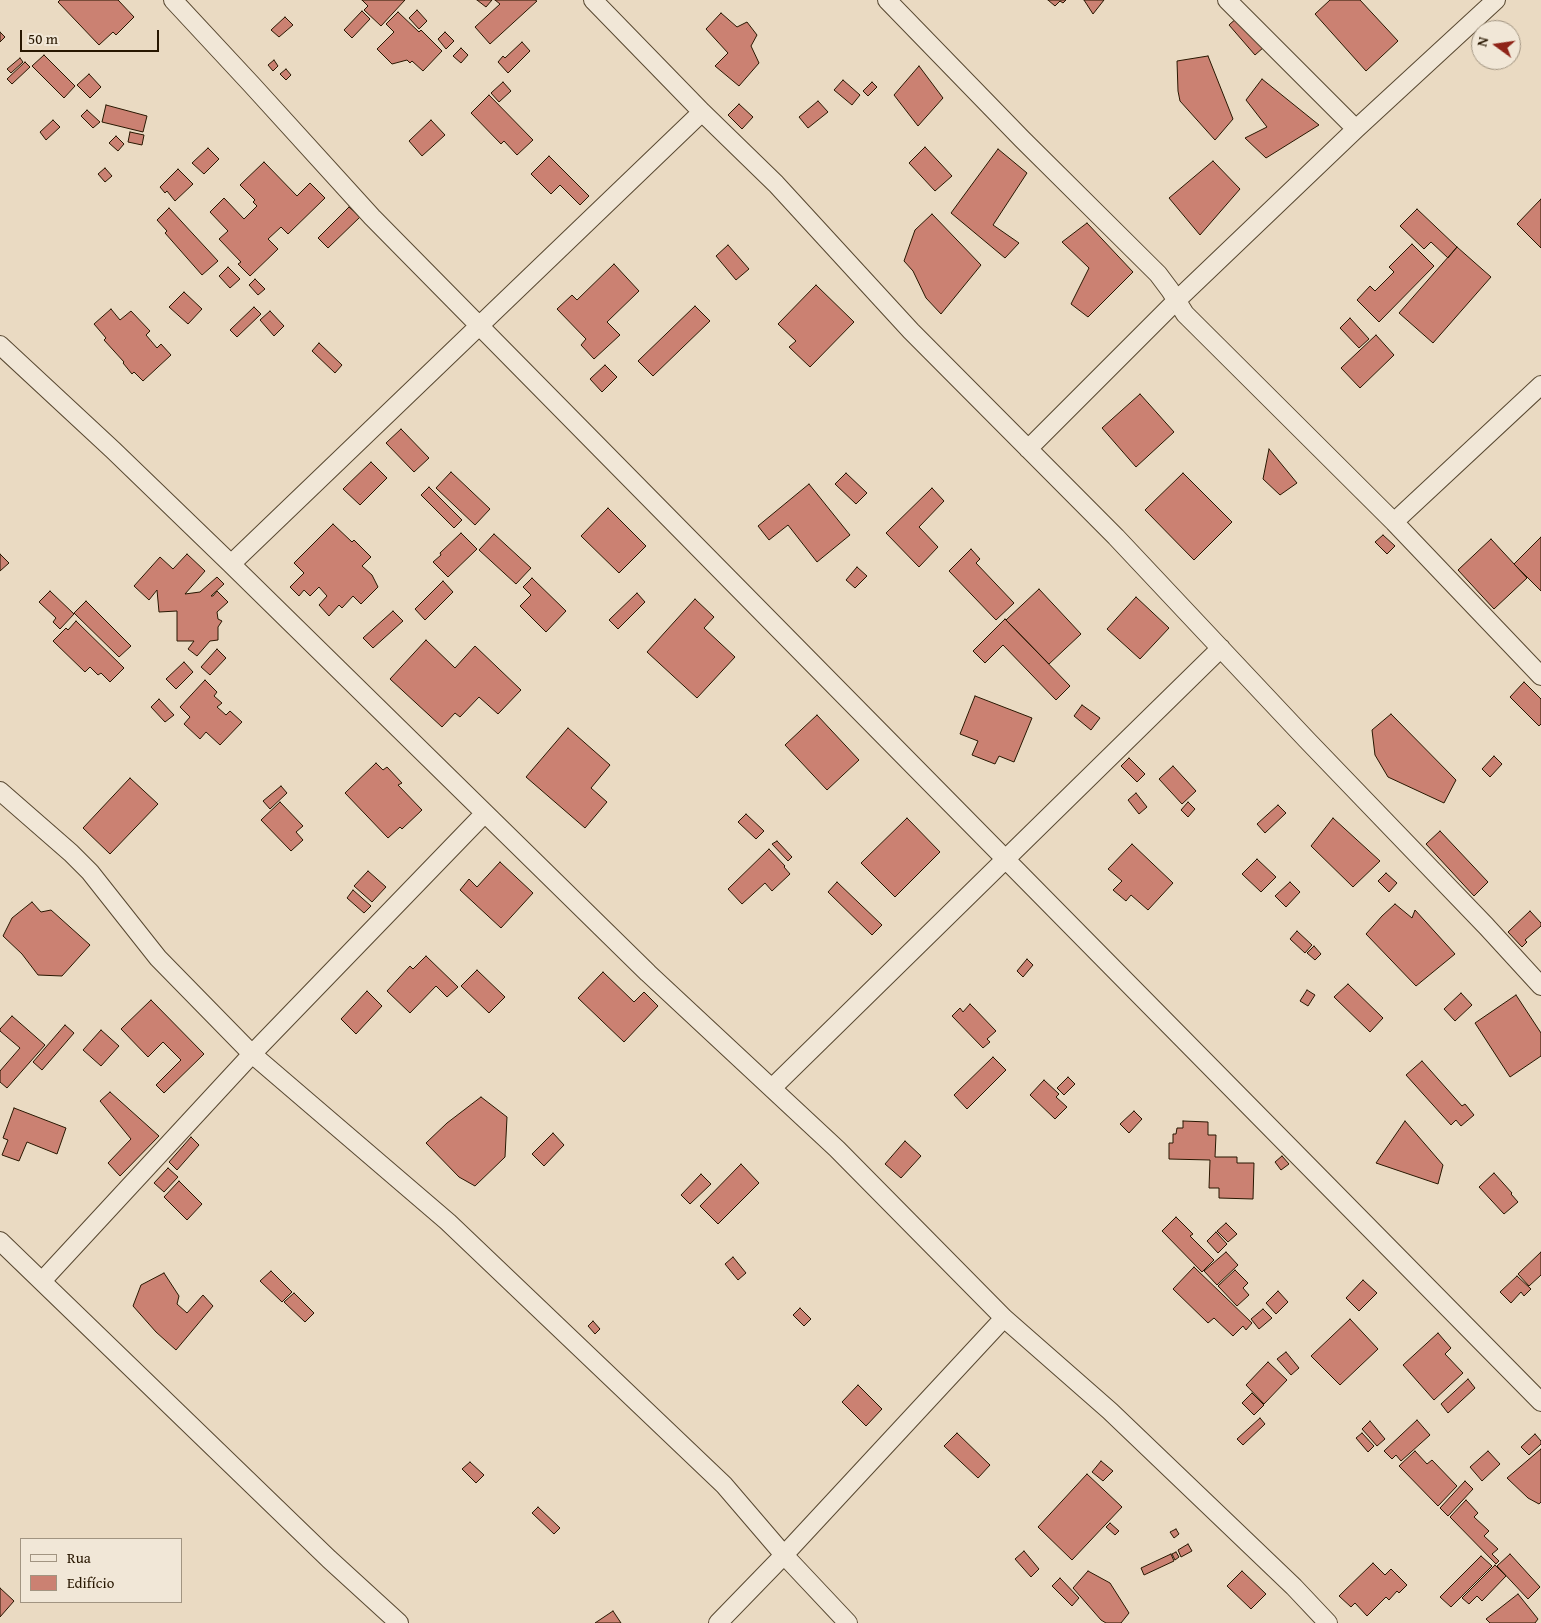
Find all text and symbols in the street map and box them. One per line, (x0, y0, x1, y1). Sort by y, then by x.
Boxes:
scale bar (22, 20, 161, 52)
north arrow (1471, 20, 1521, 70)
text: 50 m (28, 28, 58, 49)
text: N (1472, 35, 1493, 49)
legend (20, 1538, 182, 1603)
text: Rua (67, 1547, 91, 1568)
text: Edifício (67, 1572, 114, 1593)

